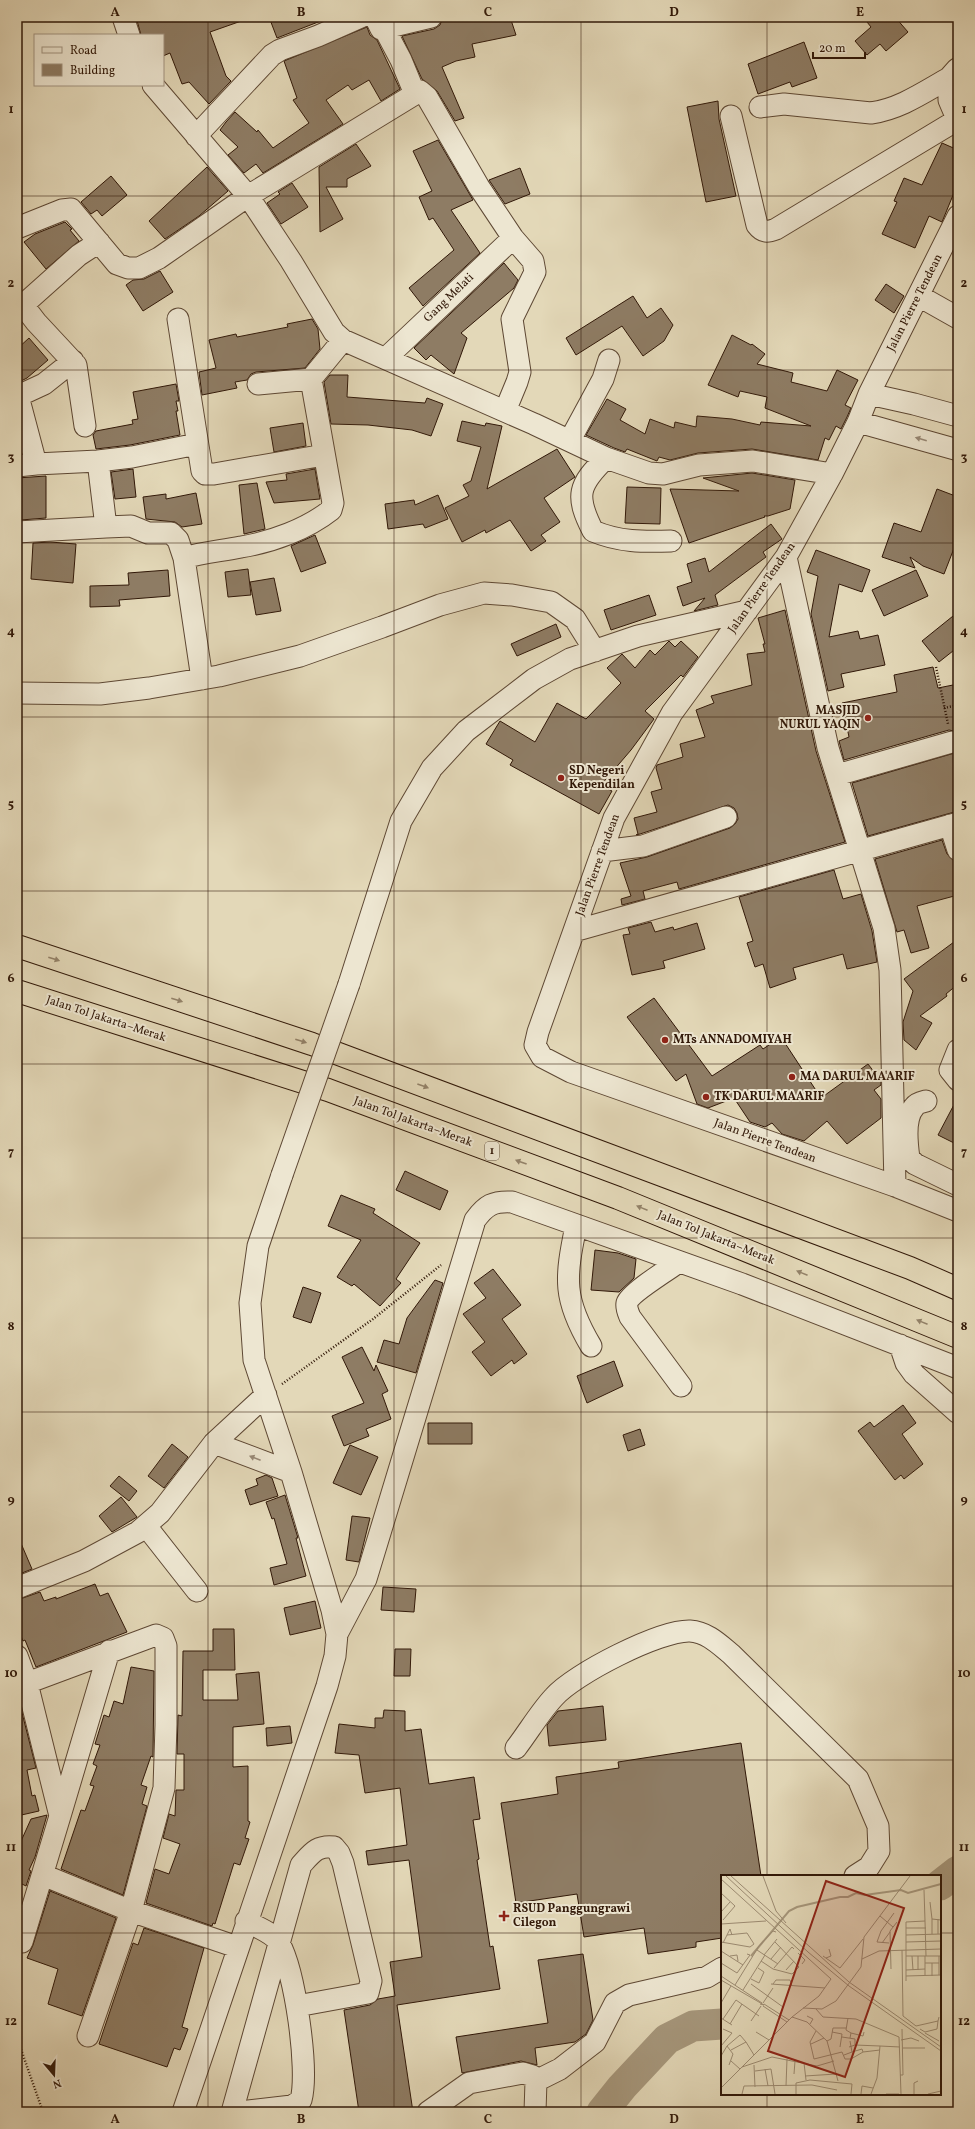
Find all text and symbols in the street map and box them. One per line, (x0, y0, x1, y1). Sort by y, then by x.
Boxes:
text: A (110, 4, 120, 22)
text: B (297, 4, 306, 22)
text: C (484, 4, 492, 22)
text: D (669, 4, 679, 22)
text: E (856, 4, 864, 22)
legend (34, 34, 164, 86)
scale bar (813, 34, 865, 60)
text: 20 m (819, 41, 846, 57)
text: Road (70, 43, 97, 59)
text: Building (70, 63, 115, 79)
text: 1 (8, 101, 14, 119)
text: 1 (961, 101, 967, 119)
street label: Jalan Pierre Tendean (883, 251, 947, 355)
street label: Gang Melati (420, 270, 478, 326)
text: 2 (8, 275, 15, 293)
text: 2 (961, 275, 968, 293)
one-way arrow (914, 436, 926, 442)
text: 3 (8, 449, 15, 467)
text: 3 (961, 449, 968, 467)
street label: Jalan Pierre Tendean (725, 539, 799, 637)
text: 4 (7, 623, 15, 641)
text: 4 (960, 623, 968, 641)
place label: MASJID NURUL YAQIN (780, 703, 860, 733)
marker: MASJID NURUL YAQIN (863, 713, 873, 723)
place label: SD Negeri Kependilan (569, 763, 635, 793)
marker: SD Negeri Kependilan (556, 773, 566, 783)
text: 5 (8, 796, 14, 814)
text: 5 (961, 796, 967, 814)
street label: Jalan Pierre Tendean (572, 812, 624, 918)
one-way arrow (48, 956, 60, 962)
text: 6 (7, 970, 15, 988)
text: 6 (960, 970, 968, 988)
street label: Jalan Tol Jakarta–Merak (44, 992, 169, 1046)
one-way arrow (172, 997, 184, 1003)
place label: MTs ANNADOMIYAH (673, 1032, 792, 1048)
marker: MTs ANNADOMIYAH (660, 1035, 670, 1045)
one-way arrow (295, 1038, 307, 1044)
place label: MA DARUL MA'ARIF (800, 1069, 915, 1085)
marker: MA DARUL MA'ARIF (787, 1072, 797, 1082)
one-way arrow (417, 1083, 429, 1089)
place label: TK DARUL MAARIF (714, 1089, 825, 1105)
marker: TK DARUL MAARIF (701, 1092, 711, 1102)
street label: Jalan Tol Jakarta–Merak (351, 1093, 475, 1151)
street label: Jalan Pierre Tendean (712, 1115, 818, 1167)
road number: 1 (485, 1142, 499, 1160)
text: 7 (8, 1144, 14, 1162)
text: 7 (961, 1144, 967, 1162)
one-way arrow (514, 1159, 526, 1165)
one-way arrow (636, 1205, 648, 1211)
street label: Jalan Tol Jakarta–Merak (655, 1207, 778, 1269)
one-way arrow (795, 1270, 807, 1276)
text: 8 (7, 1318, 15, 1336)
text: 8 (960, 1318, 968, 1336)
one-way arrow (915, 1319, 927, 1325)
one-way arrow (248, 1455, 260, 1461)
text: 9 (7, 1491, 15, 1509)
text: 9 (960, 1491, 968, 1509)
text: 10 (4, 1665, 18, 1683)
text: 10 (957, 1665, 971, 1683)
text: 11 (6, 1839, 16, 1857)
text: 11 (959, 1839, 969, 1857)
inset map (721, 1875, 941, 2095)
place label: RSUD Panggungrawi Cilegon (513, 1901, 630, 1931)
marker: RSUD Panggungrawi Cilegon (498, 1910, 510, 1922)
text: 12 (5, 2013, 17, 2031)
text: 12 (958, 2013, 970, 2031)
north arrow (34, 2055, 74, 2095)
text: N (51, 2075, 63, 2091)
text: A (110, 2111, 120, 2129)
text: B (297, 2111, 306, 2129)
text: C (484, 2111, 492, 2129)
text: D (669, 2111, 679, 2129)
text: E (856, 2111, 864, 2129)

